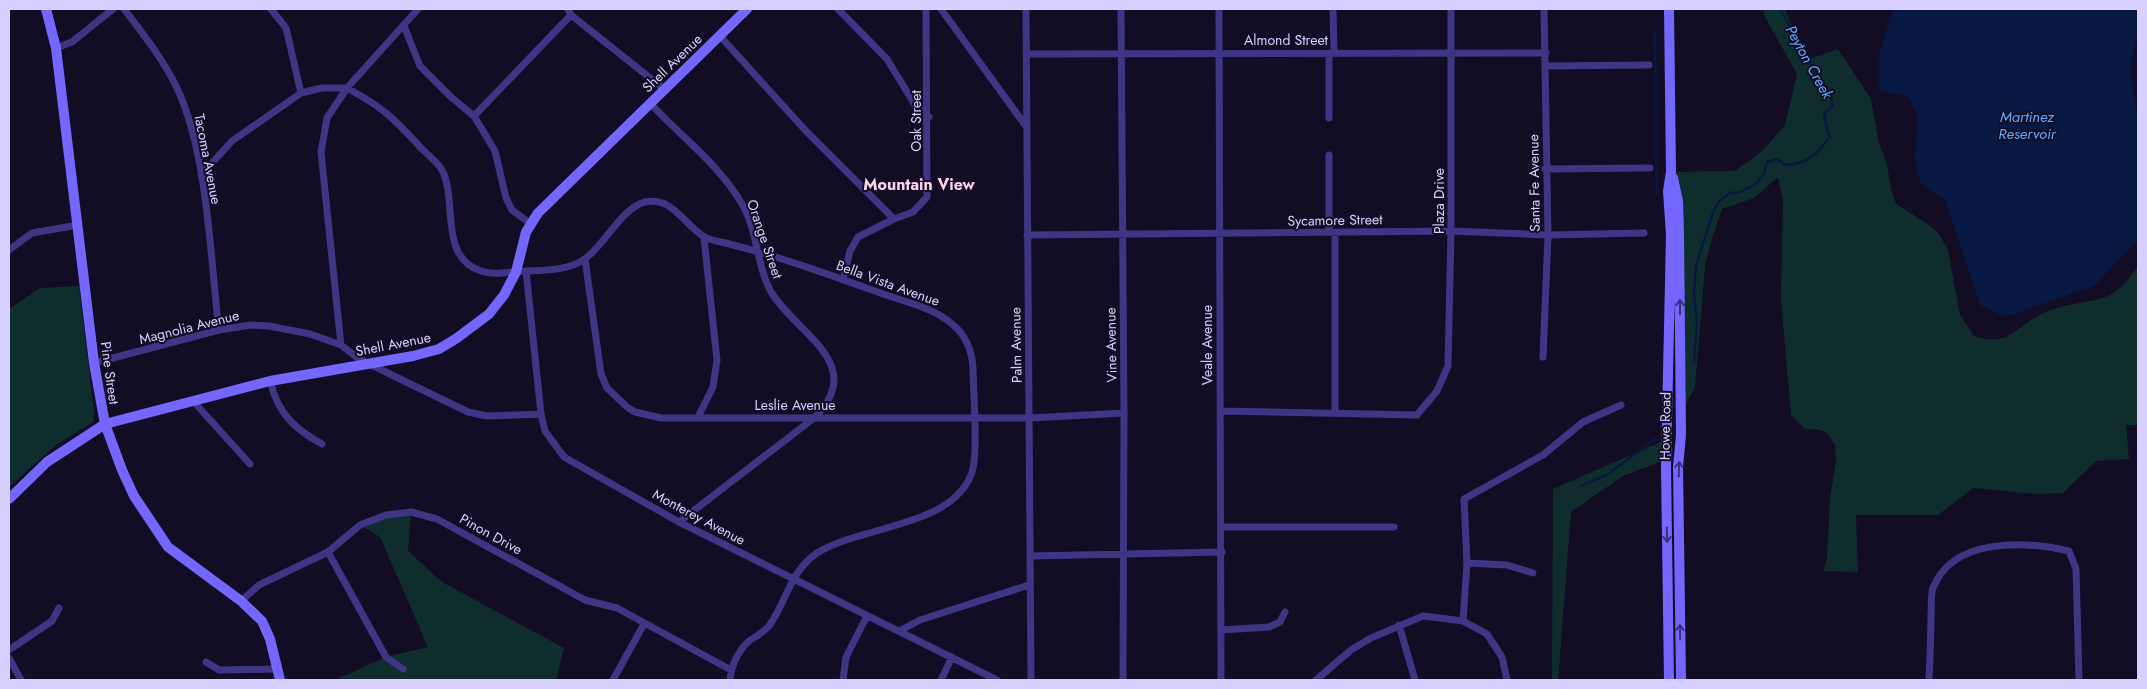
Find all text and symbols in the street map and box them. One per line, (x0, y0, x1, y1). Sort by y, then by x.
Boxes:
water label: Peyton Creek (1780, 21, 1839, 103)
street label: Shell Avenue (638, 29, 706, 97)
street label: Almond Street (1244, 30, 1329, 50)
street label: Oak Street (906, 90, 926, 152)
water label: Martinez Reservoir (1998, 106, 2057, 145)
street label: Tacoma Avenue (189, 112, 227, 206)
street label: Santa Fe Avenue (1523, 134, 1545, 232)
street label: Plaza Drive (1429, 168, 1449, 234)
district label: Mountain View (863, 173, 976, 196)
street label: Orange Street (742, 197, 788, 282)
street label: Sycamore Street (1287, 209, 1383, 231)
street label: Bella Vista Avenue (833, 255, 943, 311)
one-way arrow (1675, 299, 1685, 315)
street label: Magnolia Avenue (137, 305, 241, 349)
street label: Veale Avenue (1197, 305, 1217, 385)
street label: Palm Avenue (1005, 307, 1027, 383)
street label: Vine Avenue (1100, 307, 1122, 383)
street label: Shell Avenue (354, 327, 432, 361)
street label: Pine Street (96, 340, 124, 406)
street label: Howe Road (1654, 392, 1676, 460)
street label: Leslie Avenue (754, 395, 836, 415)
one-way arrow (1674, 461, 1683, 477)
street label: Monterey Avenue (649, 484, 749, 550)
street label: Pinon Drive (456, 509, 526, 559)
one-way arrow (1663, 527, 1672, 543)
one-way arrow (1676, 624, 1685, 640)

